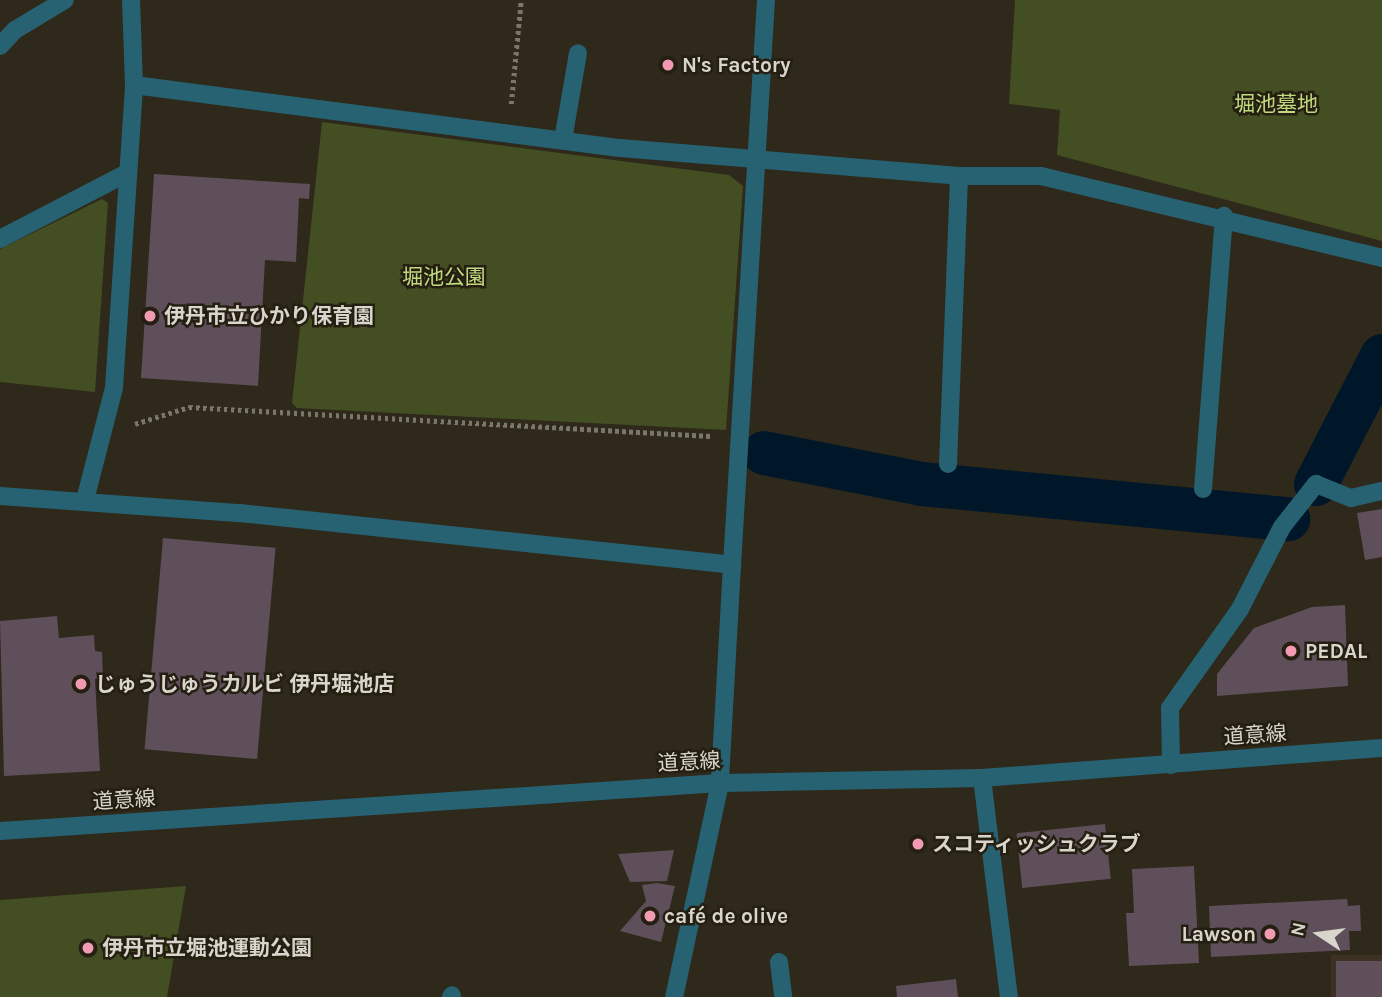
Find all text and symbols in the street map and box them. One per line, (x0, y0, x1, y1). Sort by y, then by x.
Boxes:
place label: N's Factory (682, 52, 791, 78)
marker: N's Factory (660, 57, 676, 73)
park label: 堀池墓地 (1234, 91, 1318, 117)
park label: 堀池公園 (402, 264, 486, 290)
place label: 伊丹市立ひかり保育園 (164, 303, 374, 329)
marker: 伊丹市立ひかり保育園 (142, 308, 158, 324)
place label: PEDAL (1305, 638, 1367, 664)
marker: PEDAL (1283, 643, 1299, 659)
place label: じゅうじゅうカルビ 伊丹堀池店 (95, 671, 394, 697)
marker: じゅうじゅうカルビ 伊丹堀池店 (73, 676, 89, 692)
street label: 道意線 (1223, 720, 1287, 750)
street label: 道意線 (657, 748, 721, 776)
street label: 道意線 (92, 785, 156, 815)
place label: スコティッシュクラブ (932, 831, 1142, 857)
marker: スコティッシュクラブ (910, 836, 926, 852)
north arrow (1284, 899, 1354, 969)
place label: café de olive (664, 903, 788, 929)
marker: café de olive (642, 908, 658, 924)
text: N (1286, 920, 1311, 938)
place label: Lawson (1181, 921, 1256, 947)
marker: Lawson (1262, 926, 1278, 942)
place label: 伊丹市立堀池運動公園 (102, 935, 312, 961)
marker: 伊丹市立堀池運動公園 (80, 940, 96, 956)

